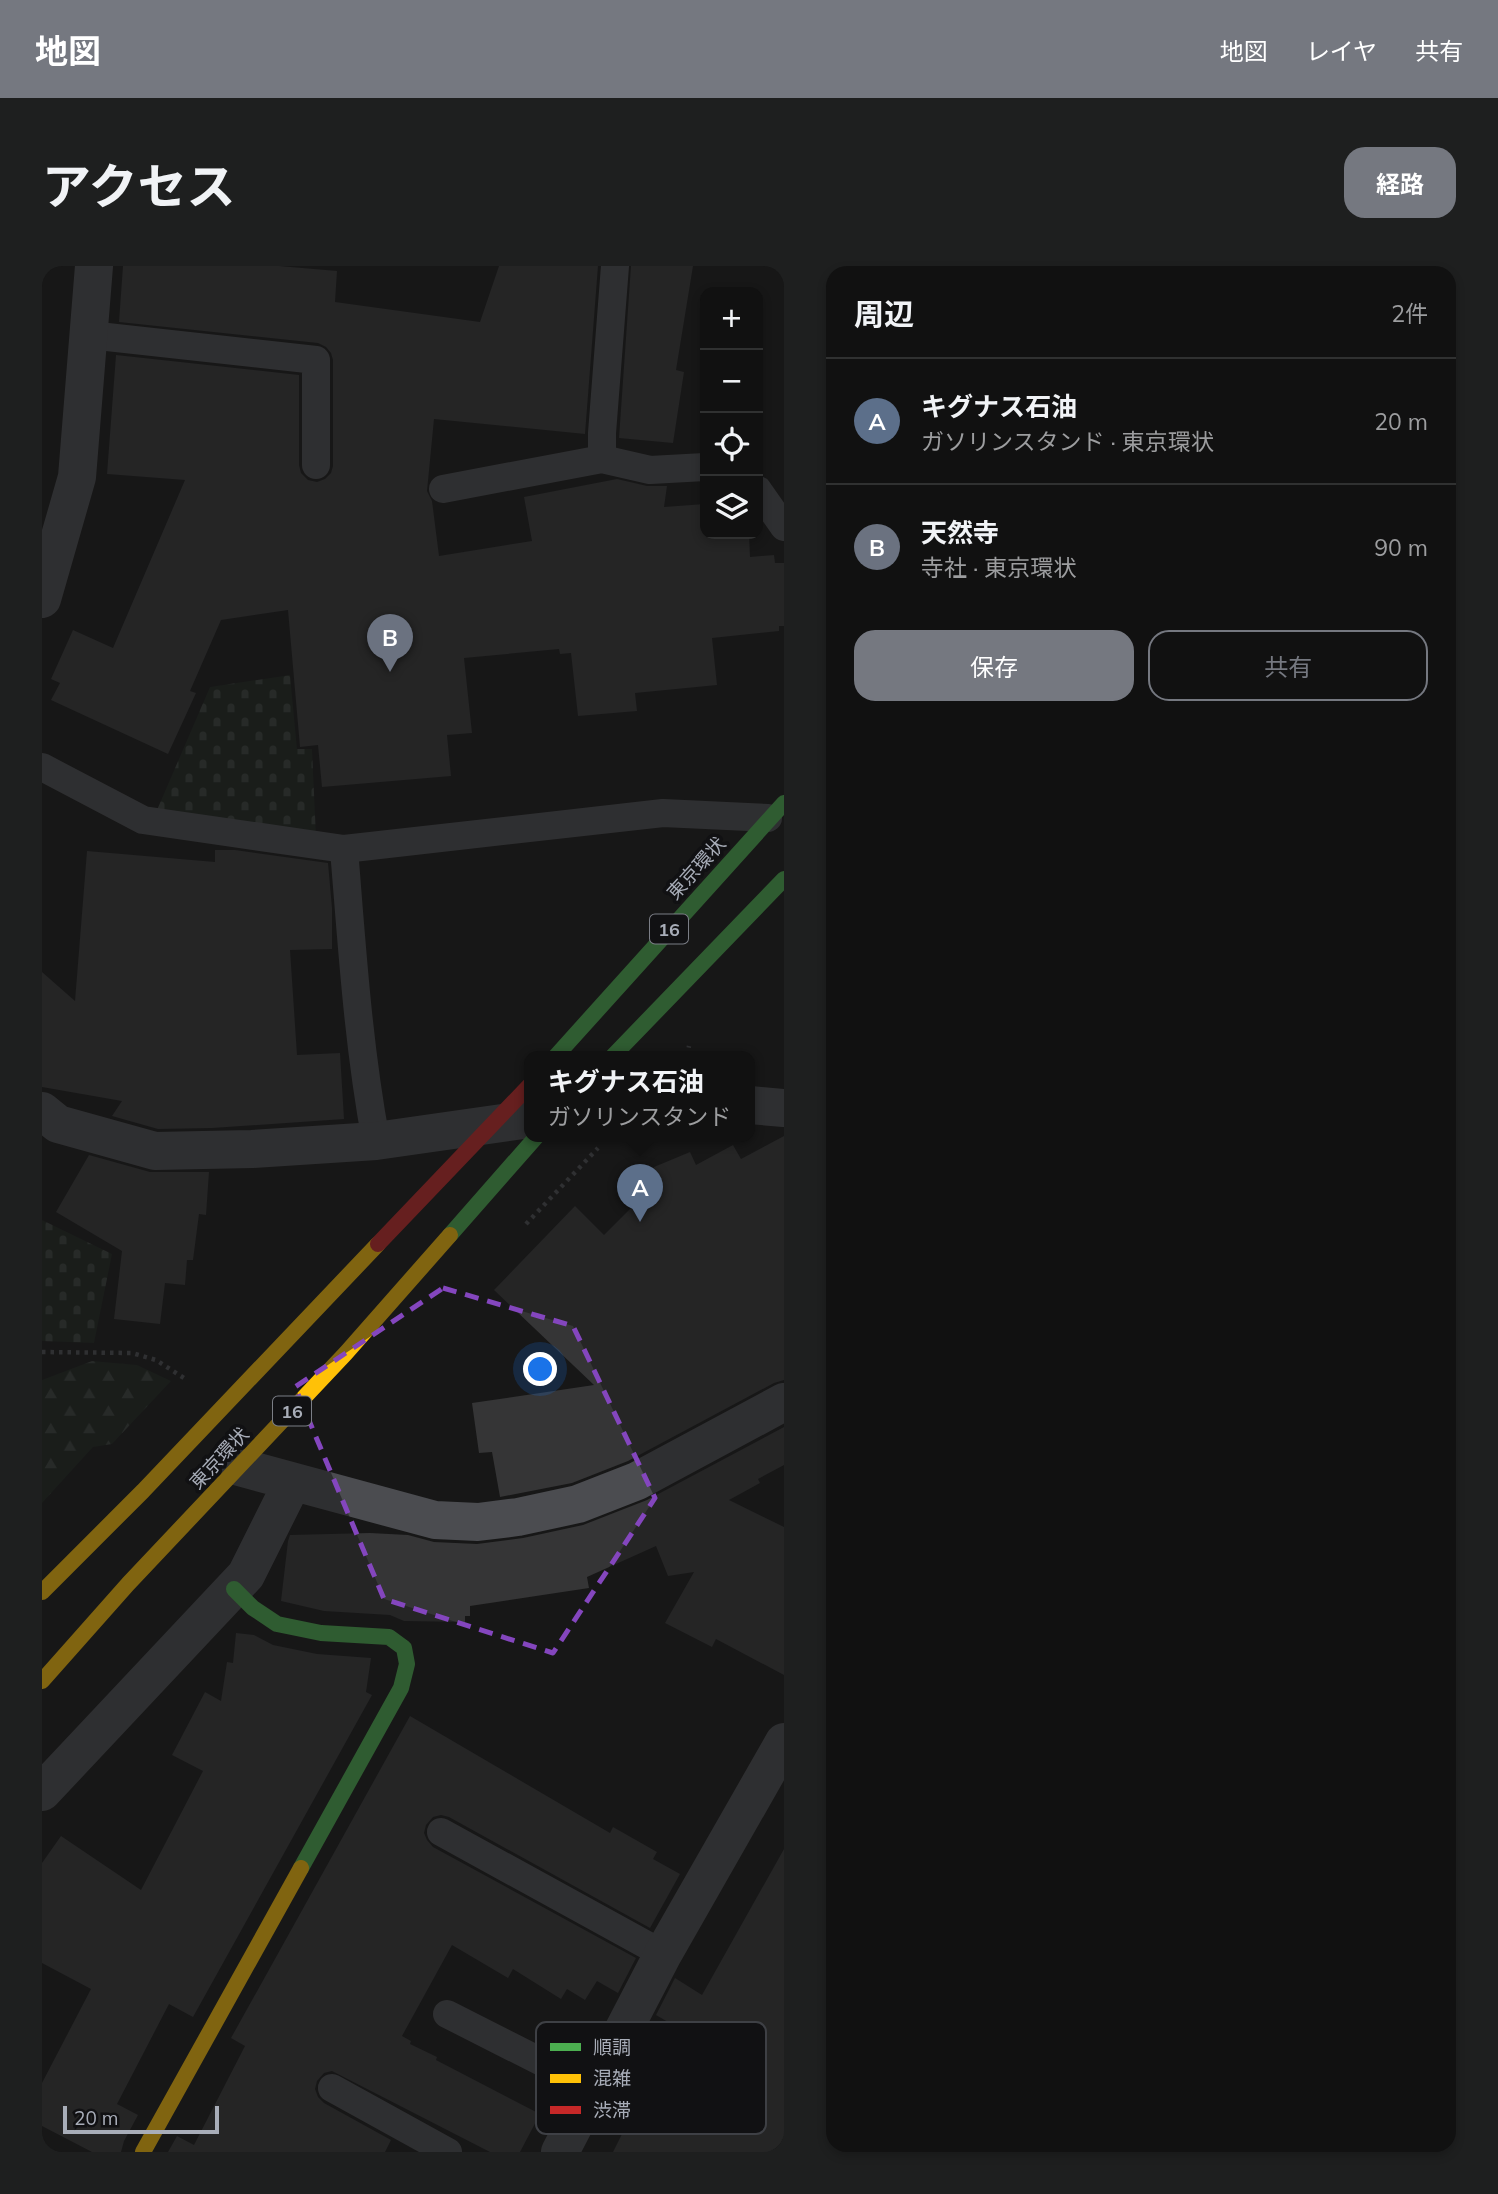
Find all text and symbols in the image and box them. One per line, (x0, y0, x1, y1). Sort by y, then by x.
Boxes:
text: 地図 (35, 30, 101, 71)
text: 地図 (1220, 36, 1268, 66)
text: レイヤ (1306, 36, 1377, 66)
text: 共有 (1415, 36, 1463, 66)
button: 経路 (1344, 147, 1456, 218)
text: アクセス (42, 155, 236, 216)
map controls (700, 287, 763, 539)
button: + (700, 287, 763, 350)
text: 周辺 (854, 295, 914, 333)
text: 2件 (1391, 299, 1428, 328)
button: − (700, 350, 763, 413)
text: キグナス石油 (921, 390, 1077, 423)
text: A (868, 407, 886, 436)
text: 20 m (1374, 407, 1428, 436)
button: locate (700, 413, 763, 476)
text: ガソリンスタンド · 東京環状 (921, 427, 1214, 456)
button: layers (700, 476, 763, 539)
text: 天然寺 (921, 516, 999, 549)
text: B (869, 533, 885, 562)
text: 90 m (1374, 533, 1428, 562)
text: 寺社 · 東京環状 (921, 553, 1076, 582)
pin: B (367, 614, 413, 672)
button: 保存 (854, 630, 1134, 701)
button: 共有 (1148, 630, 1428, 701)
street label: 東京環状 (662, 832, 730, 904)
road number: 16 (650, 914, 688, 944)
popup (524, 1051, 755, 1142)
text: キグナス石油 (548, 1065, 704, 1098)
text: ガソリンスタンド (548, 1102, 731, 1131)
pin: A (617, 1164, 663, 1222)
your location (523, 1352, 557, 1386)
road number: 16 (273, 1396, 311, 1426)
street label: 東京環状 (184, 1422, 254, 1494)
legend (536, 2022, 766, 2134)
text: 順調 (593, 2035, 631, 2059)
text: 混雑 (593, 2066, 631, 2090)
text: 渋滞 (593, 2098, 631, 2122)
scale bar (63, 2103, 219, 2135)
text: 20 m (74, 2106, 118, 2130)

